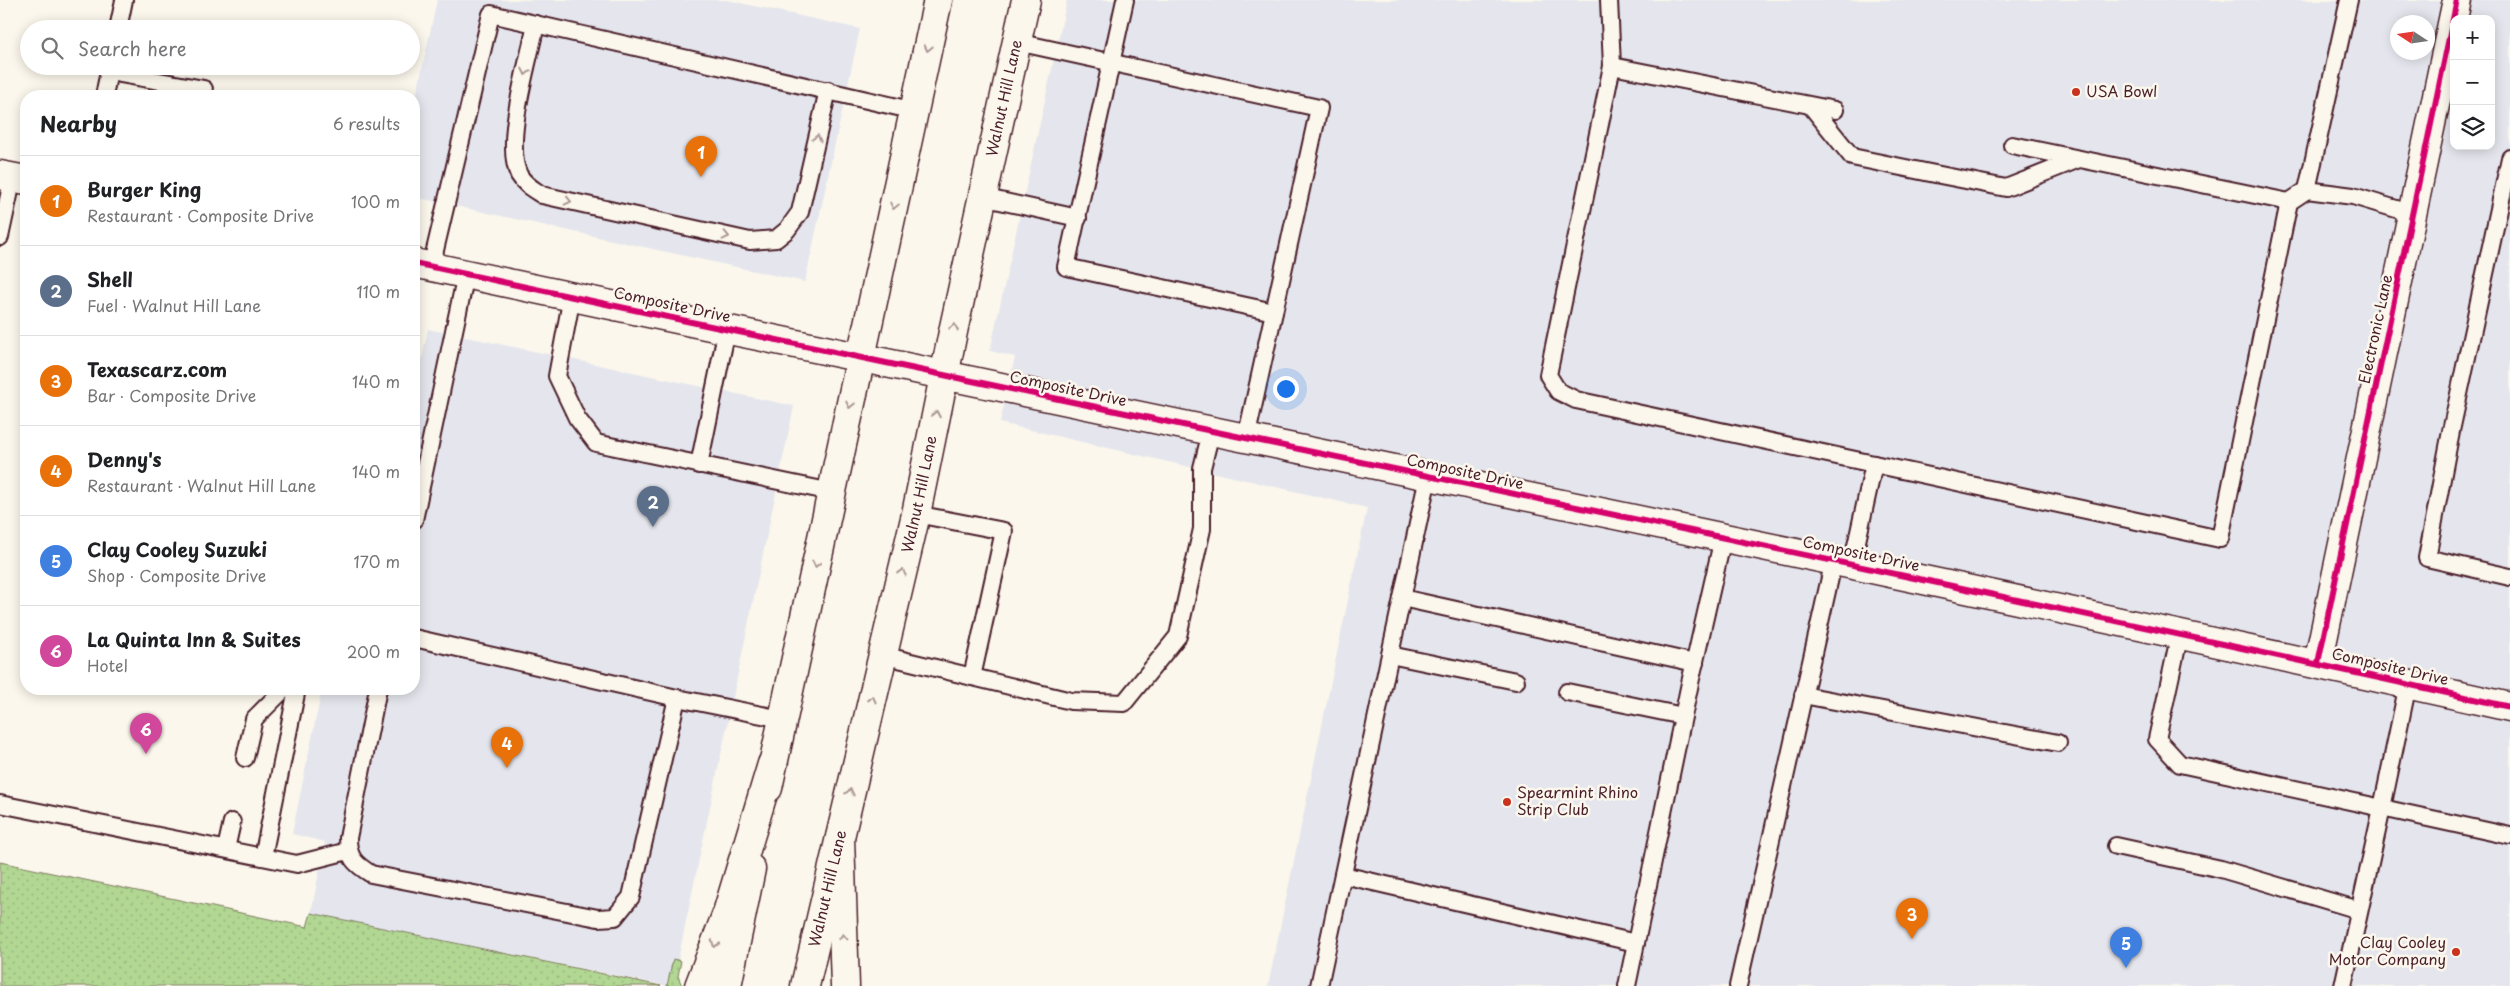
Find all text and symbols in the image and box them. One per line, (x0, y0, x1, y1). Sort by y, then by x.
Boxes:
north arrow (2390, 15, 2435, 60)
map controls (2450, 15, 2495, 150)
button: + (2450, 15, 2495, 60)
search box (20, 20, 420, 75)
icon: search (38, 34, 66, 62)
text: Search here (78, 34, 187, 62)
street label: Walnut Hill Lane (979, 37, 1027, 159)
one-way arrow (923, 43, 934, 52)
button: − (2450, 60, 2495, 105)
one-way arrow (522, 67, 532, 76)
place label: USA Bowl (2086, 79, 2157, 102)
marker: USA Bowl (2070, 86, 2082, 98)
button: layers (2450, 105, 2495, 150)
text: Nearby (40, 107, 117, 139)
text: 6 results (333, 111, 400, 135)
one-way arrow (811, 134, 822, 143)
pin: 1 (685, 136, 717, 177)
text: Burger King (87, 175, 201, 203)
text: 1 (52, 189, 60, 213)
text: 100 m (351, 189, 400, 213)
one-way arrow (563, 195, 572, 205)
one-way arrow (889, 202, 900, 211)
text: Restaurant · Composite Drive (87, 203, 314, 227)
one-way arrow (722, 230, 731, 241)
text: Shell (87, 265, 133, 293)
street label: Electronic Lane (2352, 272, 2397, 385)
text: 2 (50, 279, 62, 303)
text: 110 m (357, 279, 400, 303)
street label: Composite Drive (612, 280, 733, 327)
text: Fuel · Walnut Hill Lane (87, 293, 261, 317)
one-way arrow (948, 323, 959, 332)
text: Texascarz.com (87, 355, 227, 383)
street label: Composite Drive (1008, 364, 1129, 411)
text: 3 (51, 369, 61, 393)
text: 140 m (352, 369, 400, 393)
your location (1273, 376, 1299, 402)
text: Bar · Composite Drive (87, 383, 256, 407)
one-way arrow (845, 401, 856, 410)
one-way arrow (930, 409, 941, 418)
street label: Walnut Hill Lane (894, 433, 942, 555)
text: Denny's (87, 445, 162, 473)
street label: Composite Drive (1405, 447, 1526, 494)
text: 4 (51, 459, 61, 483)
text: 140 m (352, 459, 400, 483)
text: Restaurant · Walnut Hill Lane (87, 473, 316, 497)
pin: 2 (637, 486, 669, 527)
street label: Composite Drive (1801, 529, 1922, 576)
text: Clay Cooley Suzuki (87, 535, 267, 563)
text: 5 (51, 549, 61, 573)
text: 170 m (354, 549, 400, 573)
one-way arrow (811, 559, 822, 568)
text: Shop · Composite Drive (87, 563, 266, 587)
one-way arrow (896, 568, 907, 577)
text: La Quinta Inn & Suites (87, 625, 301, 653)
text: 6 (50, 639, 62, 663)
text: 200 m (347, 639, 400, 663)
street label: Composite Drive (2330, 641, 2451, 690)
text: Hotel (87, 653, 128, 677)
one-way arrow (866, 695, 877, 704)
pin: 6 (130, 713, 162, 754)
pin: 4 (491, 727, 523, 768)
place label: Spearmint Rhino Strip Club (1517, 780, 1638, 820)
one-way arrow (844, 788, 855, 797)
marker: Spearmint Rhino Strip Club (1501, 796, 1513, 808)
street label: Walnut Hill Lane (802, 828, 851, 949)
pin: 3 (1896, 898, 1928, 939)
pin: 5 (2110, 927, 2142, 968)
place label: Clay Cooley Motor Company (2329, 930, 2446, 970)
one-way arrow (838, 933, 849, 941)
one-way arrow (711, 939, 721, 948)
marker: Clay Cooley Motor Company (2450, 946, 2462, 958)

